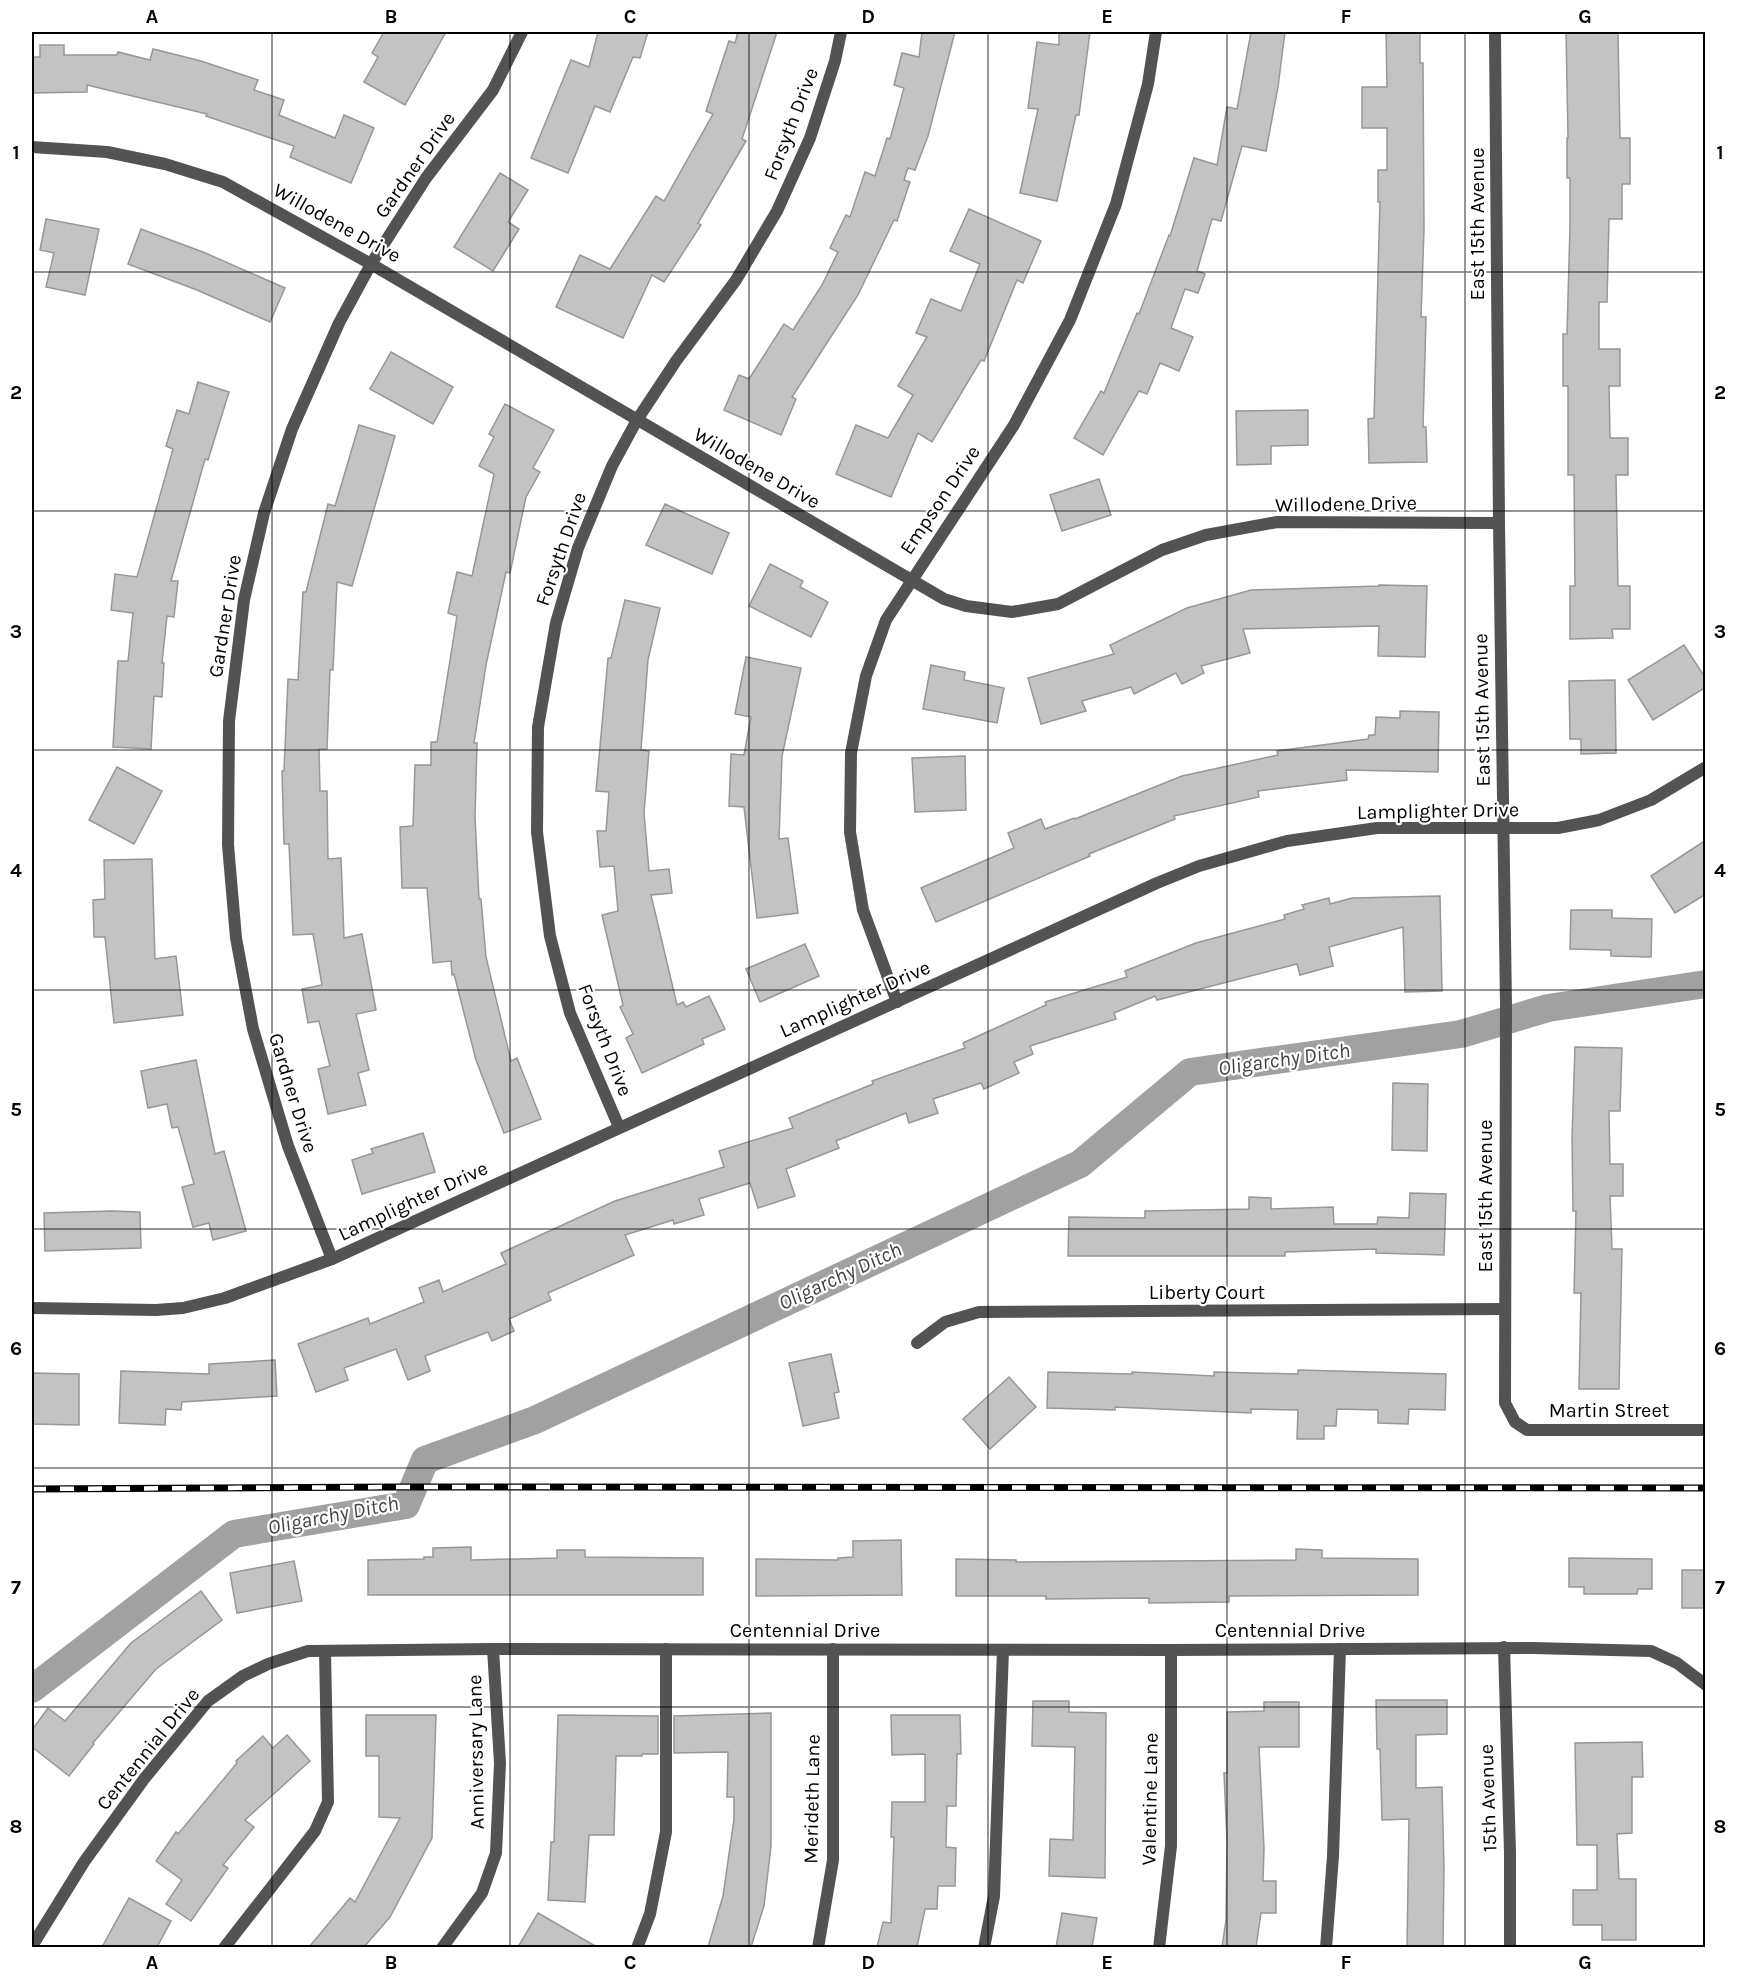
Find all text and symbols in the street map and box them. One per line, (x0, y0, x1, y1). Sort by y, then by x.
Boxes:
text: A (146, 5, 159, 28)
text: B (385, 5, 397, 28)
text: C (624, 5, 636, 28)
text: D (861, 5, 875, 28)
text: E (1101, 5, 1113, 28)
text: F (1341, 5, 1352, 28)
text: G (1578, 5, 1592, 28)
street label: Forsyth Drive (759, 65, 823, 183)
street label: Gardner Drive (370, 108, 460, 222)
text: 1 (12, 141, 20, 164)
text: 1 (1716, 141, 1724, 164)
street label: East 15th Avenue (1466, 147, 1489, 301)
street label: Willodene Drive (269, 179, 405, 267)
text: 2 (10, 381, 22, 404)
text: 2 (1714, 381, 1726, 404)
street label: Willodene Drive (690, 423, 824, 513)
street label: Empson Drive (895, 441, 985, 559)
street label: Forsyth Drive (531, 489, 591, 609)
street label: Willodene Drive (1275, 491, 1417, 517)
street label: Gardner Drive (204, 553, 246, 679)
text: 3 (10, 620, 22, 643)
text: 3 (1714, 620, 1726, 643)
street label: East 15th Avenue (1469, 633, 1495, 787)
street label: Lamplighter Drive (1357, 798, 1519, 824)
text: 4 (10, 859, 22, 882)
text: 4 (1714, 859, 1726, 882)
street label: Lamplighter Drive (776, 956, 934, 1042)
street label: Forsyth Drive (573, 981, 637, 1099)
street label: Gardner Drive (264, 1030, 322, 1156)
water label: Oligarchy Ditch (1217, 1038, 1351, 1080)
text: 5 (10, 1098, 22, 1121)
text: 5 (1714, 1098, 1726, 1121)
street label: East 15th Avenue (1474, 1119, 1497, 1273)
street label: Lamplighter Drive (335, 1156, 491, 1246)
water label: Oligarchy Ditch (775, 1237, 905, 1315)
street label: Liberty Court (1149, 1281, 1266, 1304)
text: 6 (10, 1337, 22, 1360)
text: 6 (1714, 1337, 1726, 1360)
street label: Martin Street (1549, 1399, 1670, 1422)
water label: Oligarchy Ditch (266, 1491, 400, 1539)
text: 7 (11, 1576, 21, 1599)
text: 7 (1715, 1576, 1725, 1599)
street label: Centennial Drive (730, 1619, 880, 1642)
street label: Centennial Drive (1215, 1619, 1365, 1642)
street label: Anniversary Lane (463, 1674, 489, 1830)
street label: Centennial Drive (92, 1683, 204, 1815)
street label: Valentine Lane (1137, 1732, 1163, 1866)
street label: Merideth Lane (799, 1734, 825, 1864)
street label: 15th Avenue (1475, 1744, 1501, 1852)
text: 8 (10, 1815, 22, 1838)
text: 8 (1714, 1815, 1726, 1838)
text: A (146, 1951, 159, 1974)
text: B (385, 1951, 397, 1974)
text: C (624, 1951, 636, 1974)
text: D (861, 1951, 875, 1974)
text: E (1101, 1951, 1113, 1974)
text: F (1341, 1951, 1352, 1974)
text: G (1578, 1951, 1592, 1974)

